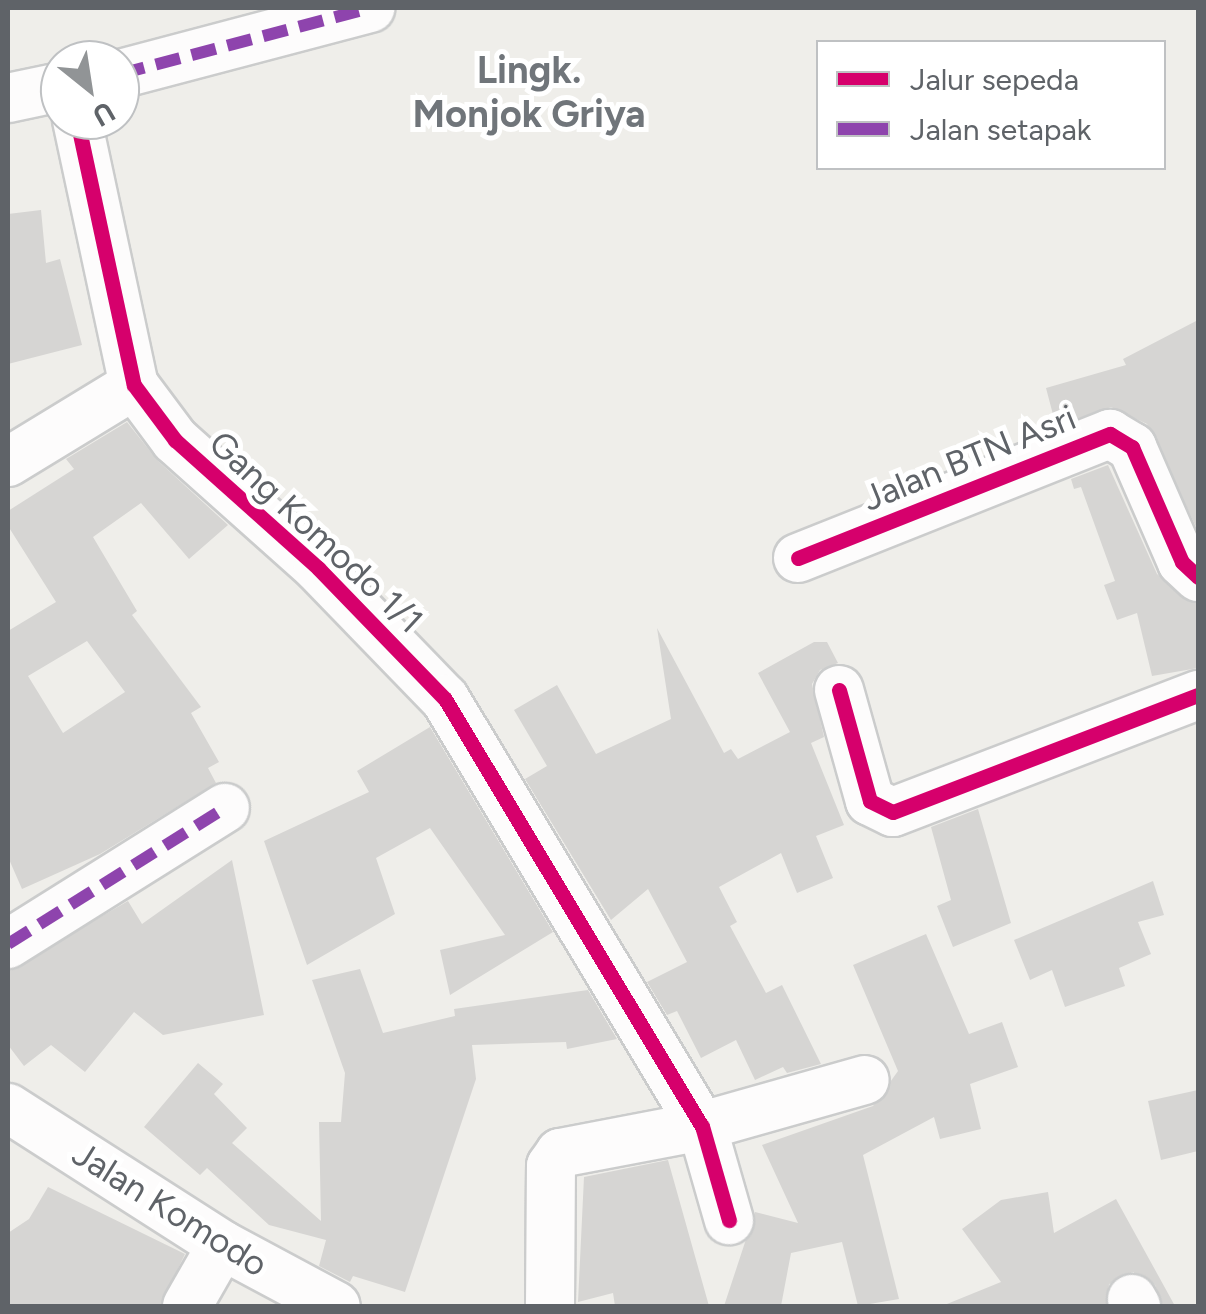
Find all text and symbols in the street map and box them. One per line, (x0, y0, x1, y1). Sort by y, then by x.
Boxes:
north arrow (40, 40, 140, 140)
legend (816, 40, 1166, 170)
district label: Lingk. Monjok Griya (413, 48, 645, 137)
text: Jalur sepeda (910, 61, 1079, 98)
text: U (87, 95, 121, 134)
text: Jalan setapak (910, 111, 1091, 148)
street label: Jalan BTN Asri (856, 396, 1082, 520)
street label: Gang Komodo 1/1 (201, 422, 431, 642)
street label: Jalan Komodo (65, 1132, 275, 1286)

